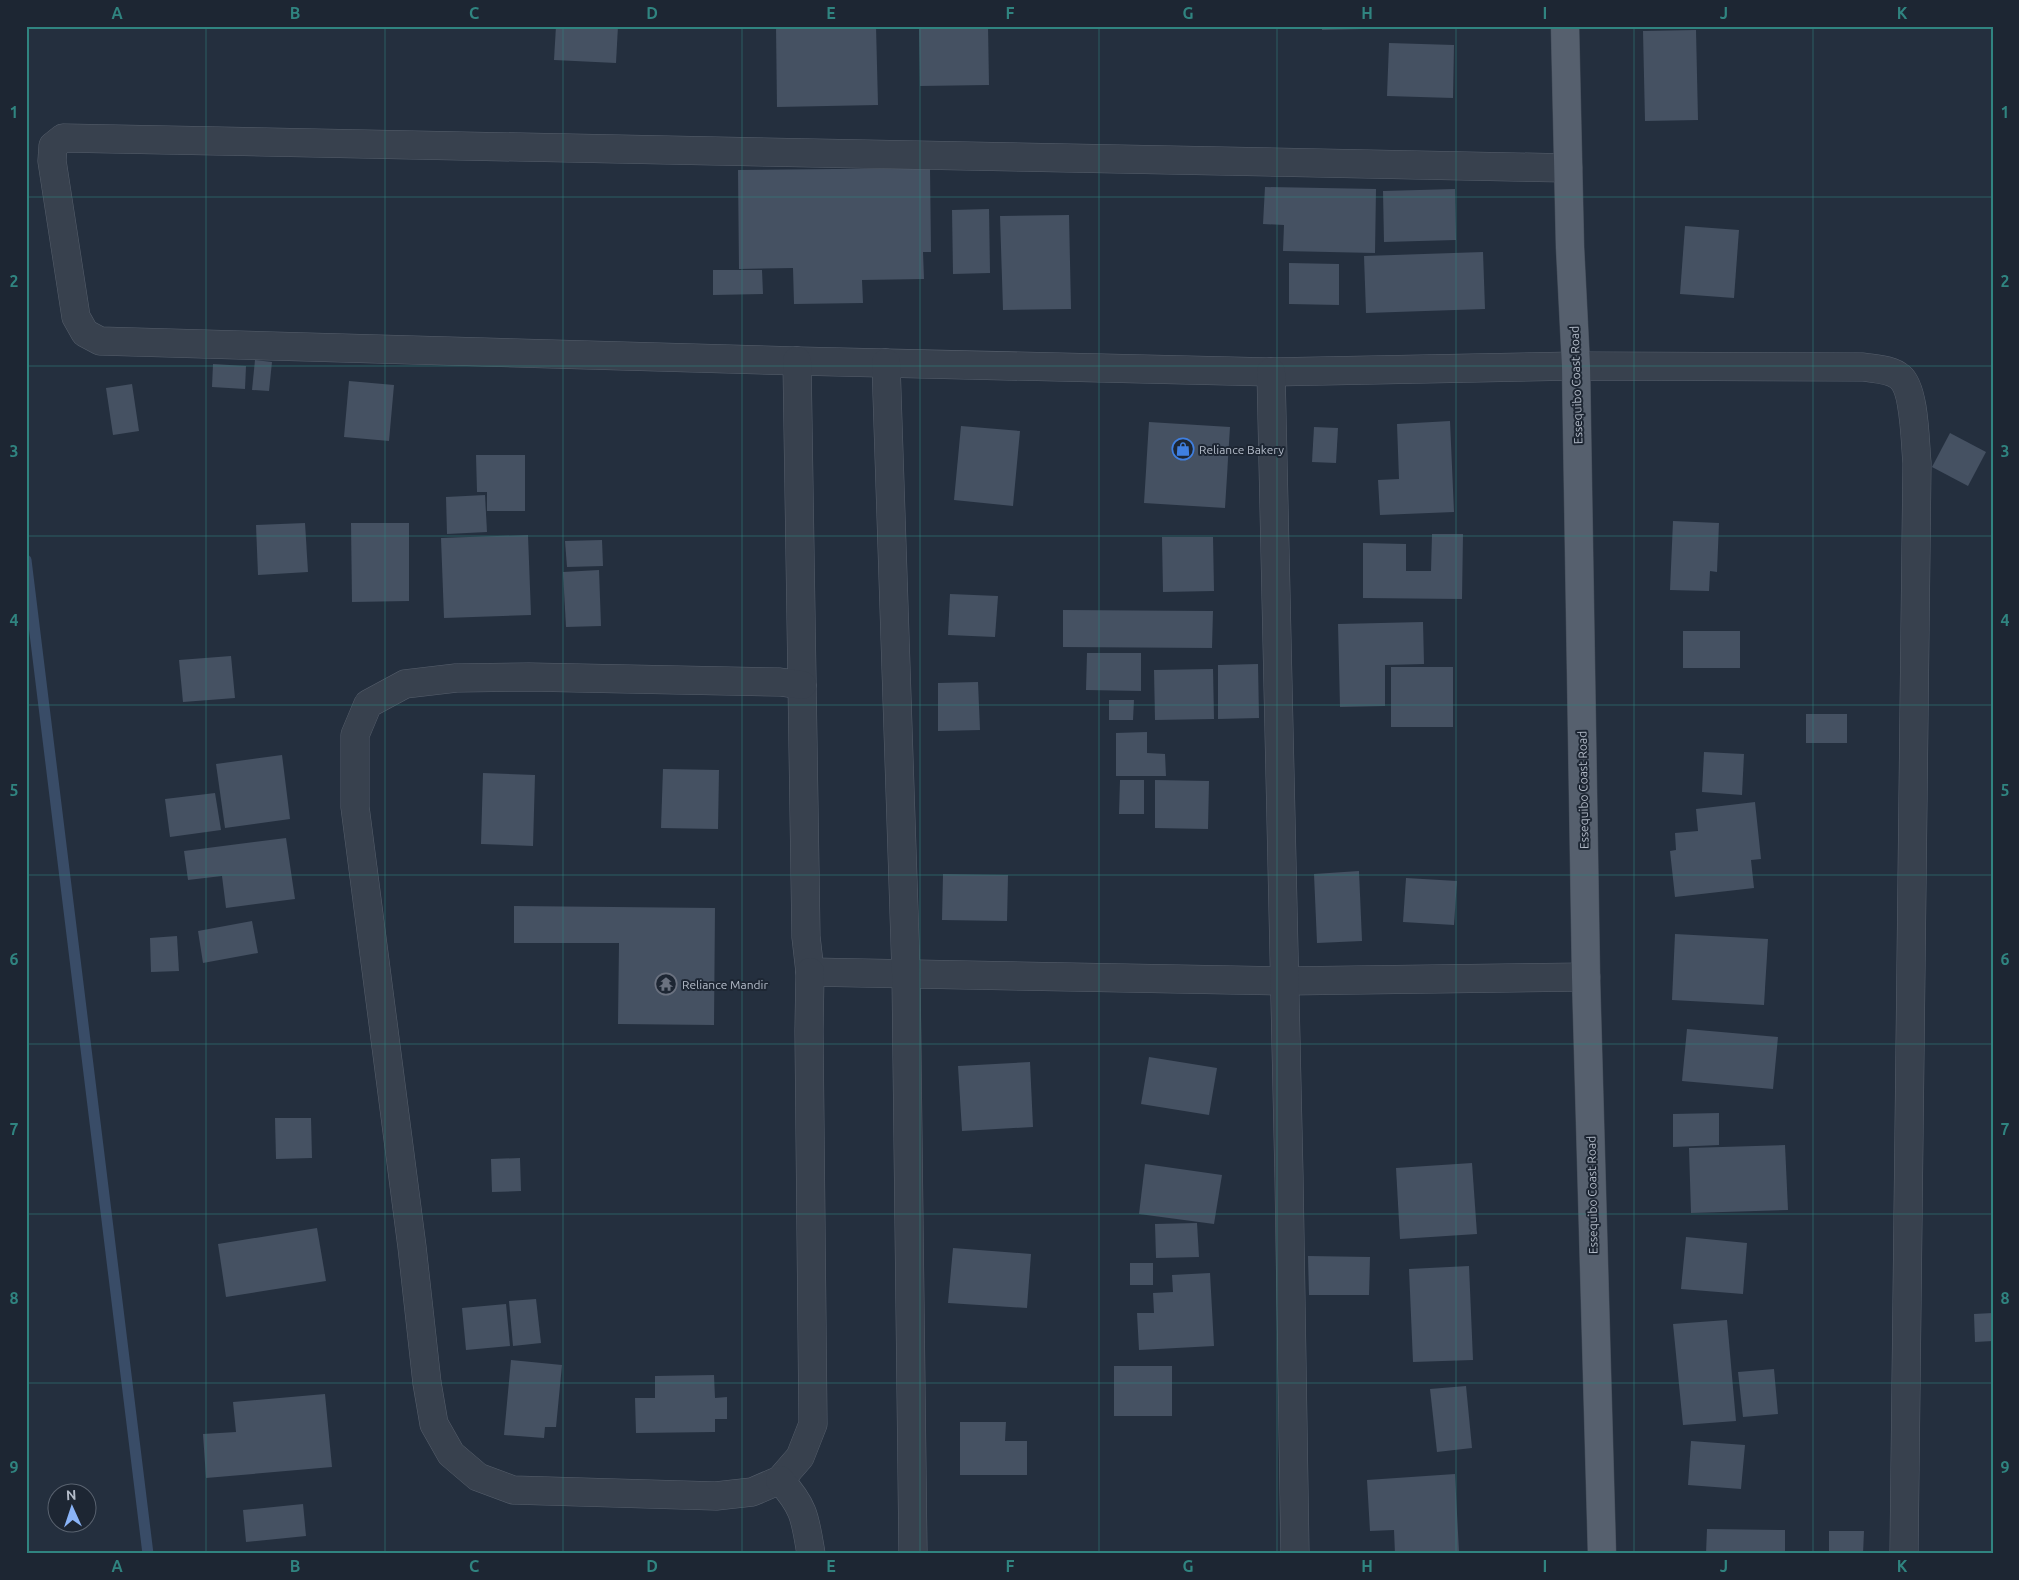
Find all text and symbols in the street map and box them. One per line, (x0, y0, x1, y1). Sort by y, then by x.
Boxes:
text: A (111, 4, 123, 22)
text: B (290, 4, 300, 22)
text: C (469, 4, 479, 22)
text: D (646, 4, 658, 22)
text: E (826, 4, 836, 22)
text: F (1006, 4, 1015, 22)
text: G (1182, 4, 1194, 22)
text: H (1361, 4, 1373, 22)
text: I (1543, 4, 1547, 22)
text: J (1720, 4, 1728, 22)
text: K (1897, 4, 1908, 22)
text: 1 (9, 103, 19, 121)
text: 1 (2000, 103, 2010, 121)
text: 2 (9, 272, 19, 290)
text: 2 (2000, 272, 2010, 290)
street label: Essequibo Coast Road (1567, 326, 1585, 444)
shop icon: Reliance Bakery (1171, 437, 1195, 461)
text: 3 (9, 442, 19, 460)
text: 3 (2000, 442, 2010, 460)
place label: Reliance Bakery (1199, 443, 1284, 456)
text: 4 (9, 611, 19, 629)
text: 4 (2000, 611, 2010, 629)
street label: Essequibo Coast Road (1575, 731, 1591, 849)
text: 5 (9, 781, 19, 799)
text: 5 (2000, 781, 2010, 799)
text: 6 (9, 950, 19, 968)
text: 6 (2000, 950, 2010, 968)
temple icon: Reliance Mandir (654, 972, 678, 996)
place label: Reliance Mandir (682, 978, 768, 991)
text: 7 (9, 1120, 19, 1138)
text: 7 (2000, 1120, 2010, 1138)
street label: Essequibo Coast Road (1584, 1136, 1600, 1254)
text: 8 (9, 1289, 19, 1307)
text: 8 (2000, 1289, 2010, 1307)
text: 9 (9, 1458, 19, 1476)
text: 9 (2000, 1458, 2010, 1476)
north arrow (48, 1482, 98, 1532)
text: N (66, 1487, 77, 1503)
text: A (111, 1557, 123, 1575)
text: B (290, 1557, 300, 1575)
text: C (469, 1557, 479, 1575)
text: D (646, 1557, 658, 1575)
text: E (826, 1557, 836, 1575)
text: F (1006, 1557, 1015, 1575)
text: G (1182, 1557, 1194, 1575)
text: H (1361, 1557, 1373, 1575)
text: I (1543, 1557, 1547, 1575)
text: J (1720, 1557, 1728, 1575)
text: K (1897, 1557, 1908, 1575)

